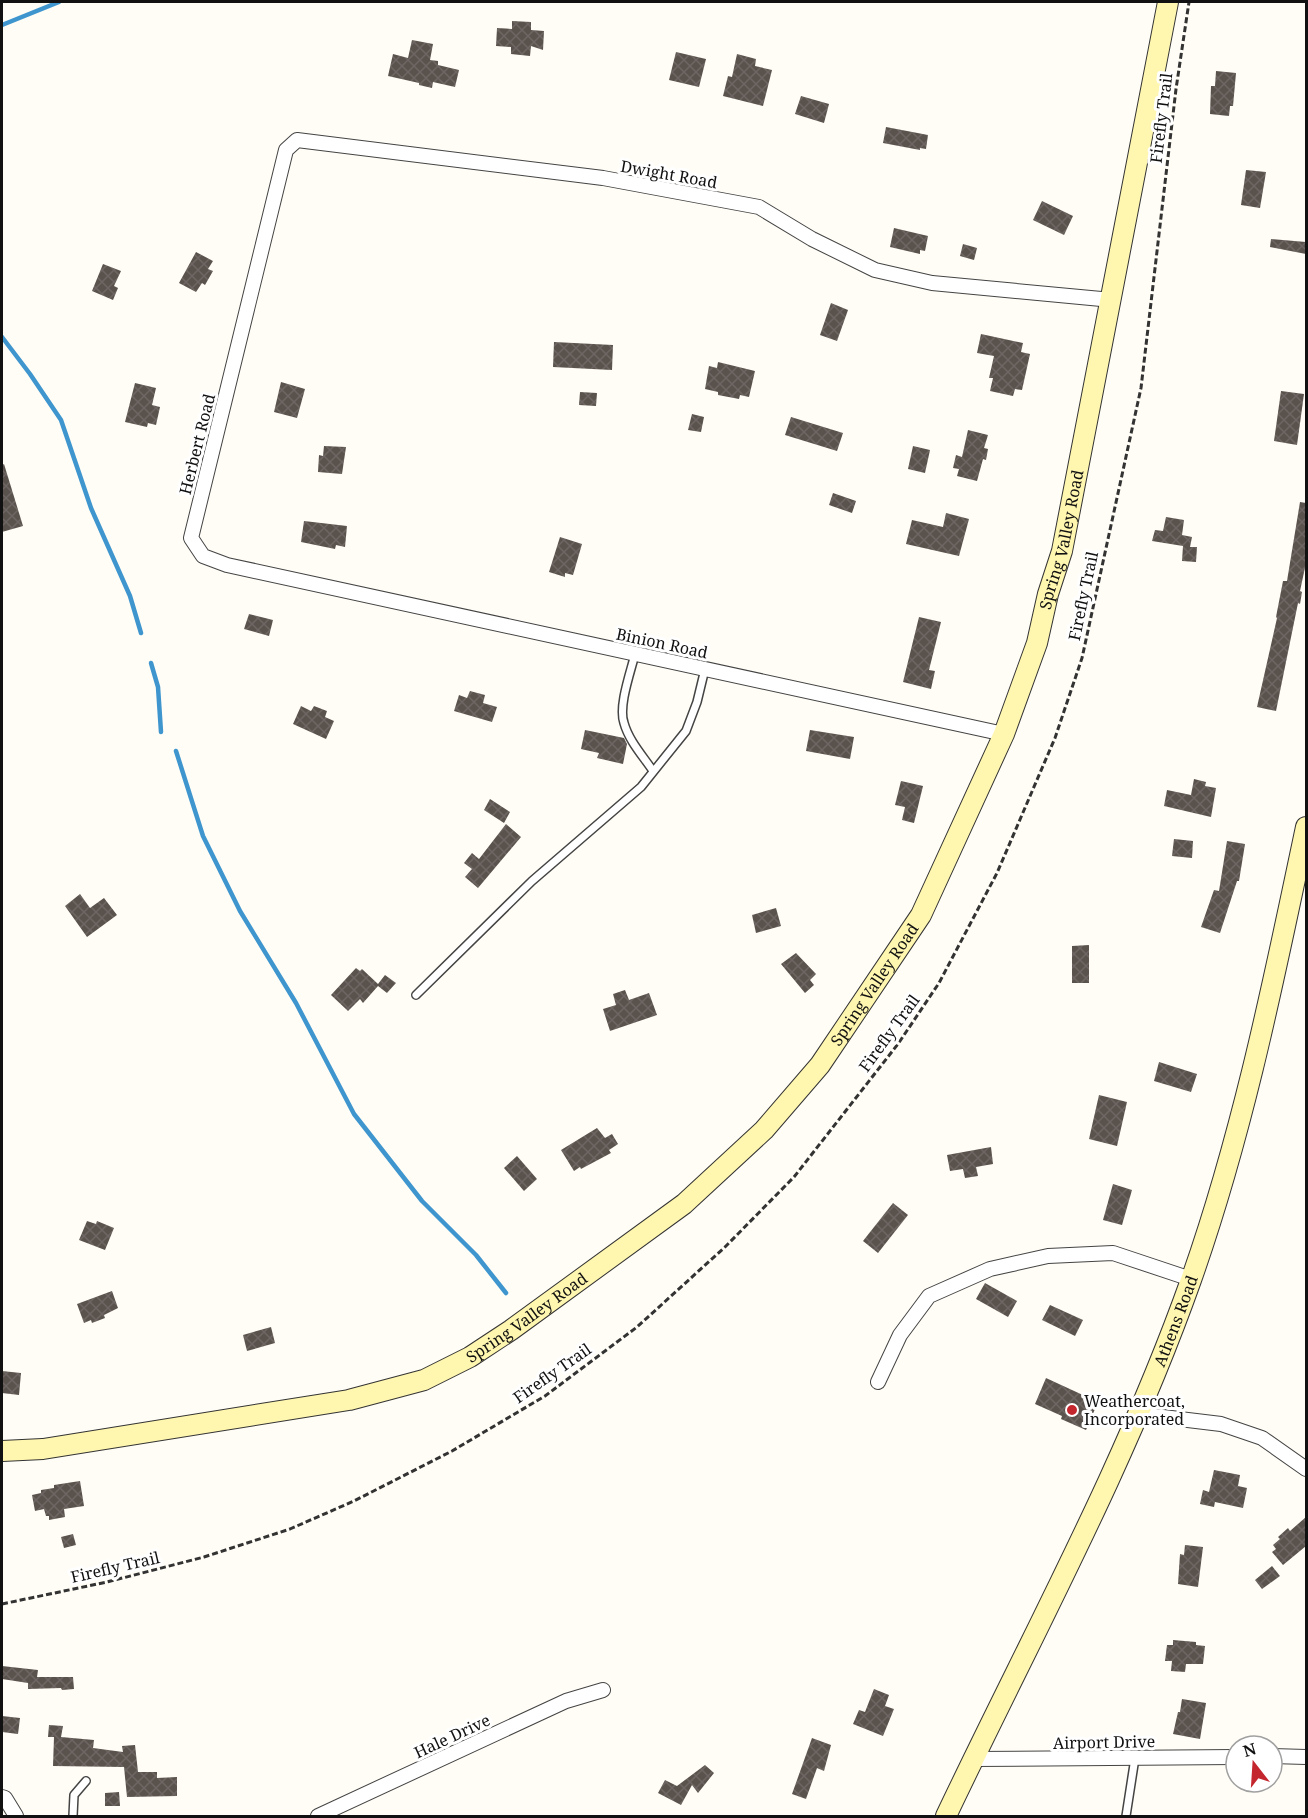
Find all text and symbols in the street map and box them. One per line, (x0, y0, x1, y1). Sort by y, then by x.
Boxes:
street label: Firefly Trail (1145, 72, 1177, 164)
street label: Dwight Road (619, 155, 719, 193)
street label: Herbert Road (174, 391, 220, 497)
street label: Spring Valley Road (1034, 468, 1089, 612)
street label: Firefly Trail (1063, 549, 1103, 643)
street label: Binion Road (614, 623, 710, 663)
street label: Spring Valley Road (825, 919, 924, 1050)
street label: Firefly Trail (853, 990, 925, 1076)
street label: Spring Valley Road (462, 1267, 592, 1368)
street label: Athens Road (1148, 1272, 1203, 1370)
street label: Firefly Trail (509, 1338, 595, 1408)
place label: Weathercoat, Incorporated (1084, 1390, 1185, 1430)
marker: Weathercoat, Incorporated (1065, 1403, 1079, 1417)
street label: Firefly Trail (68, 1546, 162, 1588)
street label: Hale Drive (410, 1709, 494, 1763)
street label: Airport Drive (1053, 1730, 1155, 1754)
north arrow (1224, 1734, 1284, 1794)
text: N (1240, 1737, 1259, 1762)

